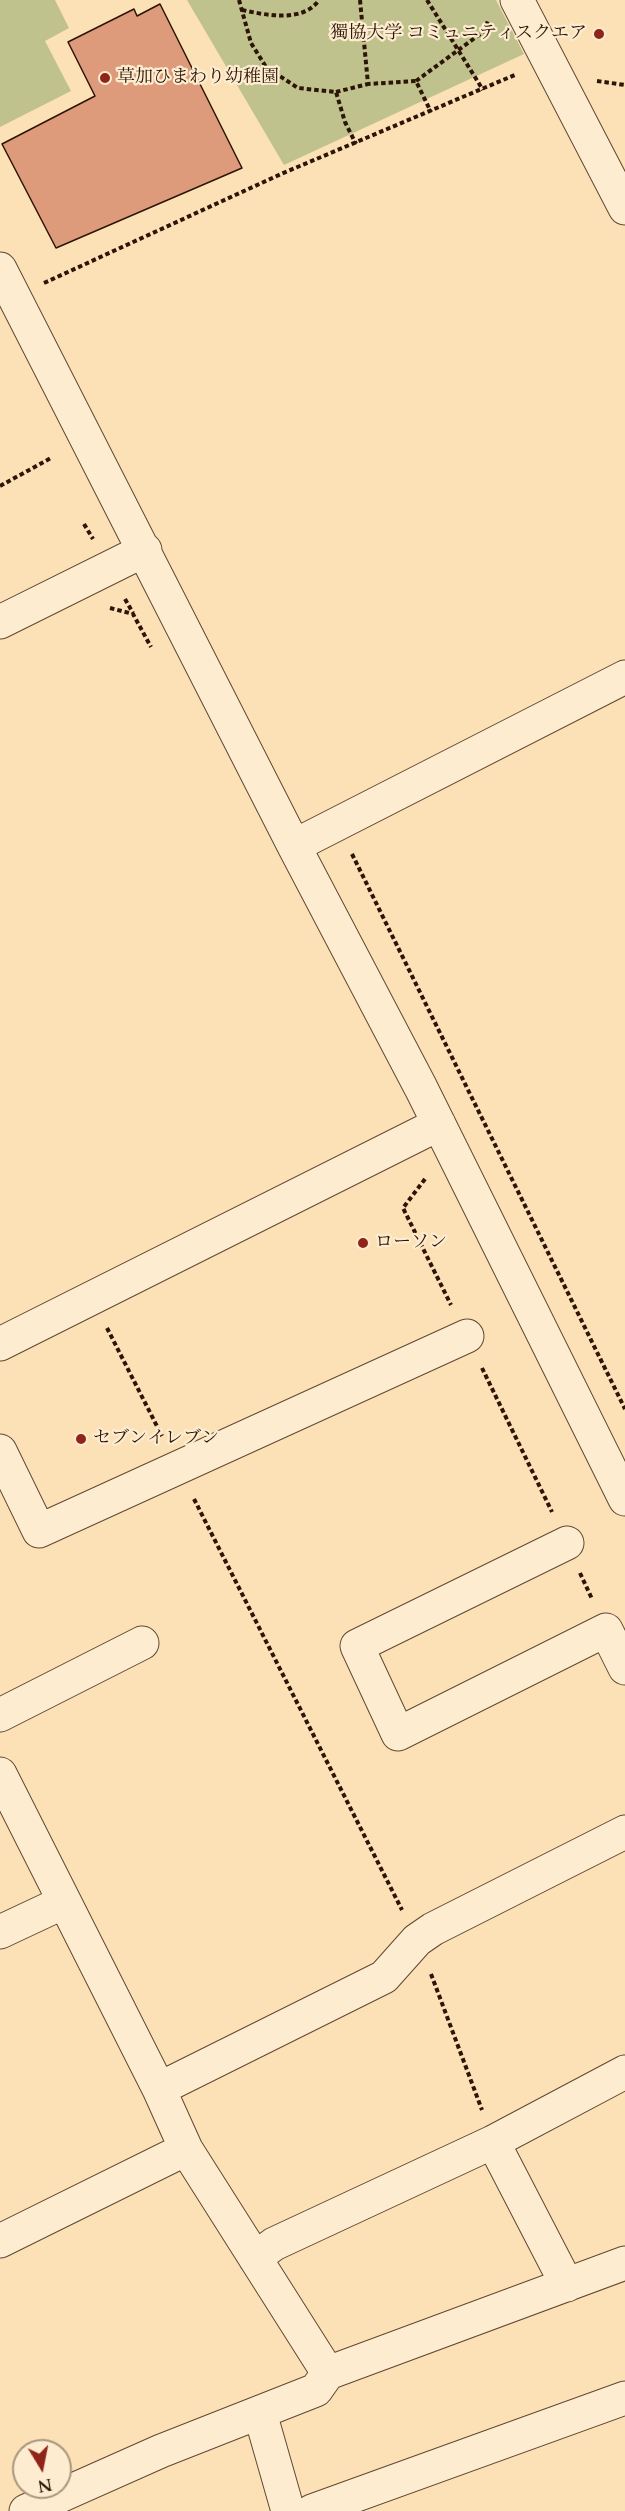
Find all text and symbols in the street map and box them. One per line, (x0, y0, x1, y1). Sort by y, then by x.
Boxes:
place label: 獨協大学 コミュニティスクエア (330, 23, 587, 45)
marker: 獨協大学 コミュニティスクエア (592, 27, 606, 41)
place label: 草加ひまわり幼稚園 (117, 67, 279, 89)
marker: 草加ひまわり幼稚園 (98, 71, 112, 85)
place label: ローソン (375, 1232, 447, 1254)
marker: ローソン (356, 1236, 370, 1250)
place label: セブンイレブン (93, 1428, 219, 1450)
marker: セブンイレブン (74, 1432, 88, 1446)
north arrow (12, 2439, 72, 2499)
text: N (36, 2473, 54, 2497)

